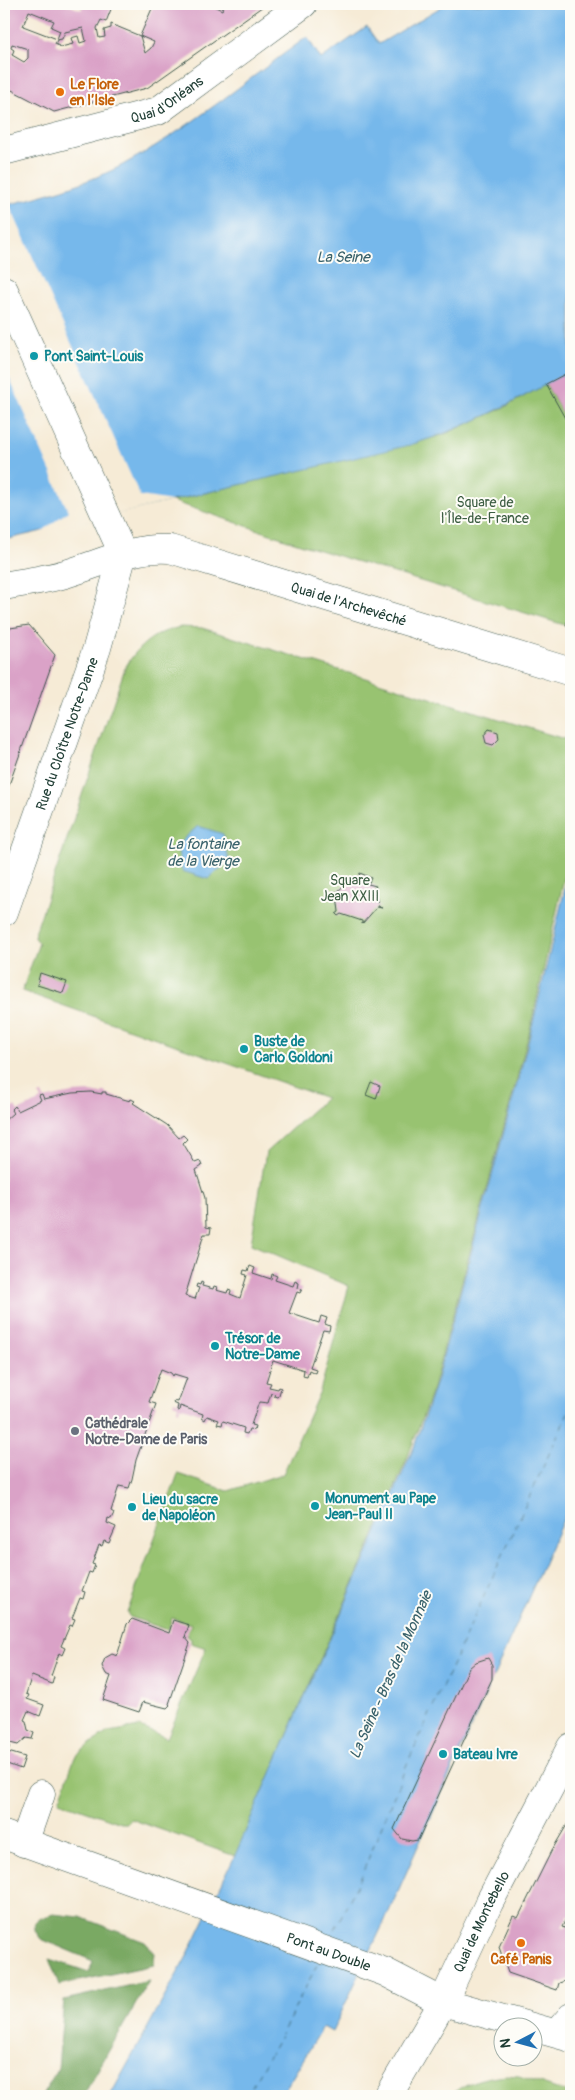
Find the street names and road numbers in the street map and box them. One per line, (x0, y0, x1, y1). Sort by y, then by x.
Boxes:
street label: Quai d'Orléans (129, 72, 207, 126)
street label: Quai de l'Archevêché (289, 578, 409, 630)
street label: Rue du Cloître Notre-Dame (32, 655, 102, 812)
street label: Quai de Montebello (450, 1868, 513, 1975)
street label: Pont au Double (284, 1929, 373, 1975)

